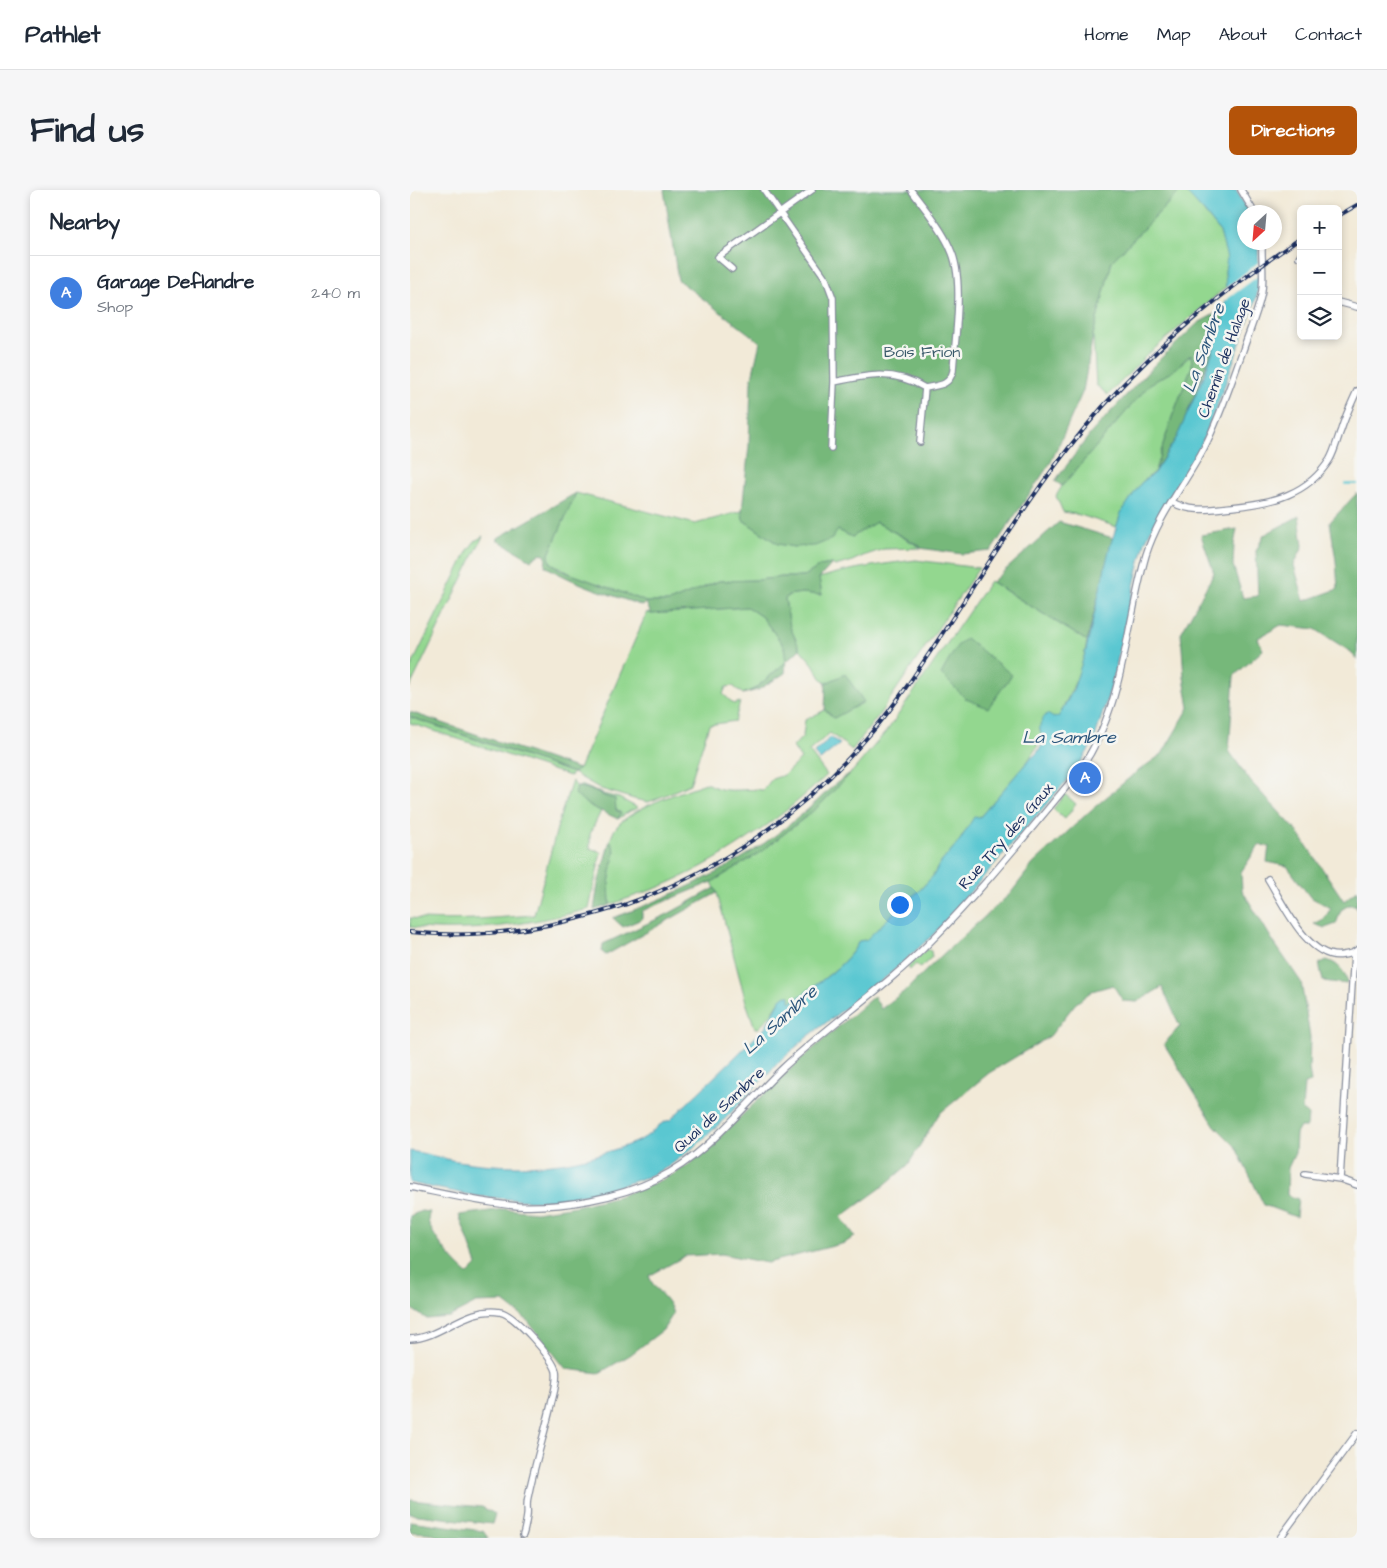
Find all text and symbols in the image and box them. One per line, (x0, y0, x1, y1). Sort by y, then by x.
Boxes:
text: Pathlet (25, 18, 101, 52)
text: Home (1084, 22, 1129, 47)
text: Map (1157, 22, 1191, 47)
text: About (1219, 22, 1267, 47)
text: Contact (1295, 22, 1362, 47)
text: Find us (30, 106, 144, 155)
button: Directions (1229, 106, 1357, 155)
north arrow (1237, 205, 1282, 250)
map controls (1297, 205, 1342, 340)
button: + (1297, 205, 1342, 250)
text: Nearby (50, 208, 120, 237)
button: − (1297, 250, 1342, 295)
text: Garage Deflandre (97, 269, 254, 296)
text: A (61, 282, 71, 304)
text: 240 m (311, 282, 360, 304)
street label: Chemin de Halage (1192, 295, 1257, 421)
button: layers (1297, 295, 1342, 340)
text: Shop (97, 296, 133, 318)
water label: La Sambre (1176, 299, 1232, 396)
park label: Bois Frion (884, 341, 960, 363)
water label: La Sambre (1022, 725, 1117, 750)
pin: A (1069, 759, 1101, 797)
street label: Rue Try des Gaux (953, 778, 1060, 895)
your location (887, 892, 913, 918)
water label: La Sambre (737, 979, 824, 1061)
street label: Quai de Sambre (669, 1062, 770, 1158)

